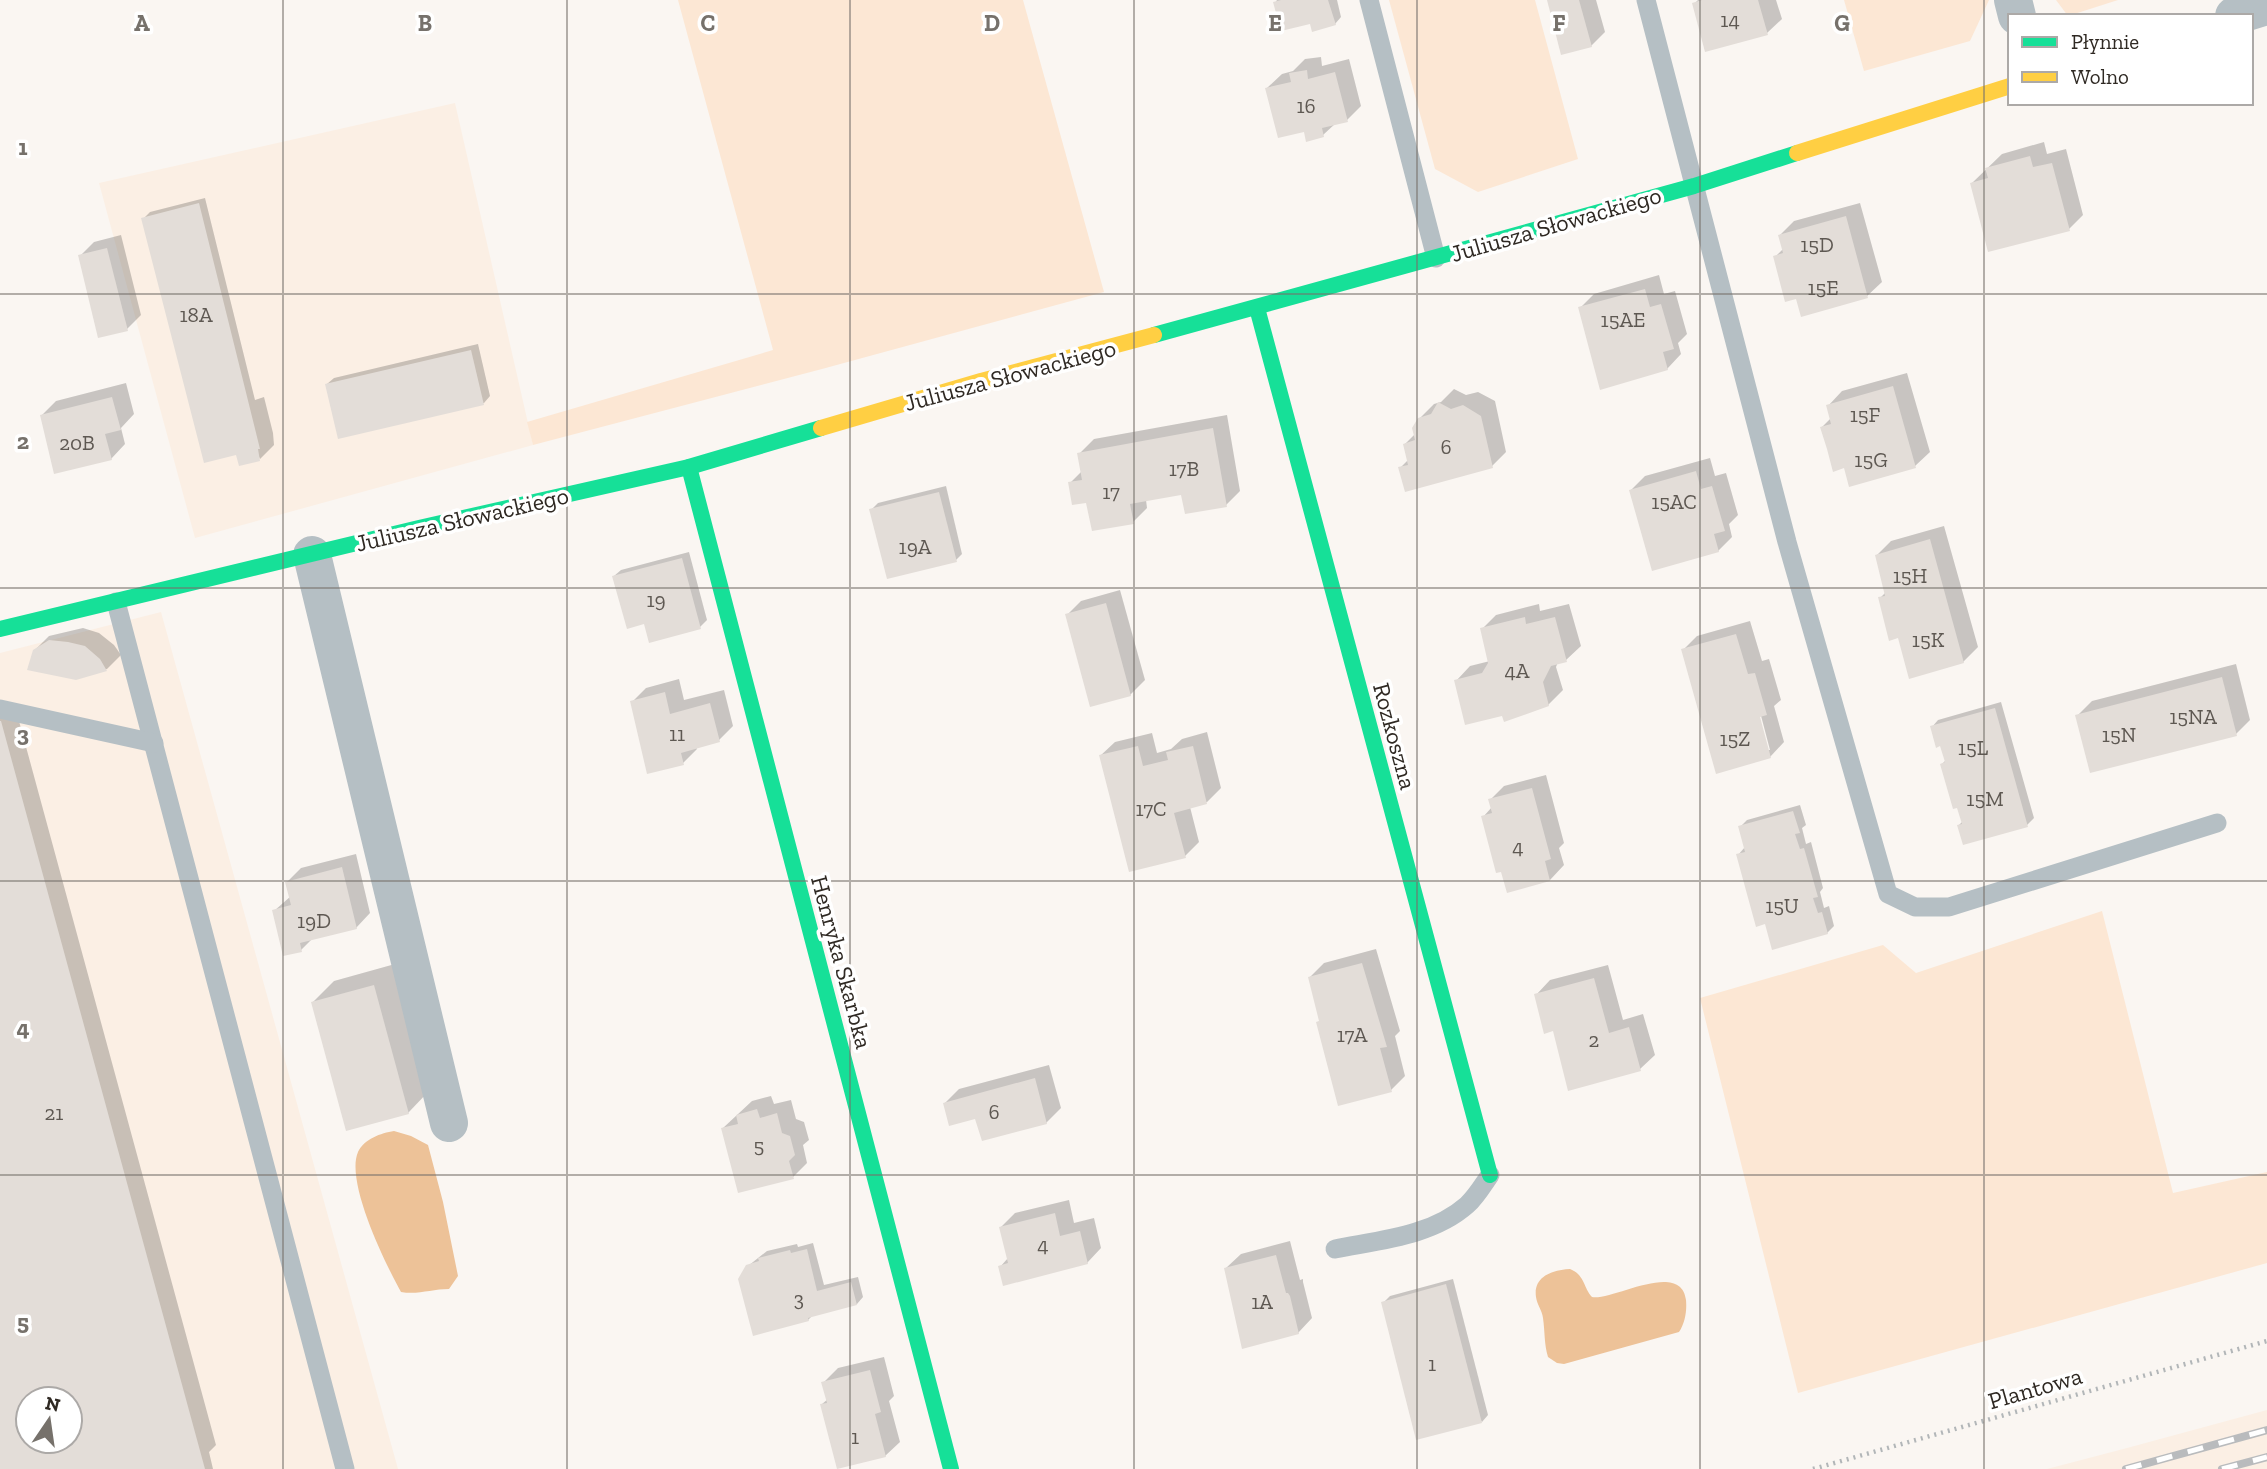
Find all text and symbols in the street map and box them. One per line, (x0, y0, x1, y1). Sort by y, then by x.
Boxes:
house number: 14 (1720, 7, 1740, 32)
text: A (134, 9, 150, 37)
text: B (418, 9, 432, 37)
text: C (701, 9, 715, 37)
text: D (984, 9, 1000, 37)
text: E (1268, 9, 1282, 37)
text: F (1552, 9, 1566, 37)
text: G (1834, 9, 1850, 37)
legend (2008, 14, 2253, 105)
text: Płynnie (2071, 29, 2139, 54)
text: Wolno (2071, 64, 2129, 89)
house number: 16 (1296, 93, 1316, 118)
text: 1 (18, 133, 28, 161)
street label: Juliusza Słowackiego (1447, 180, 1665, 268)
house number: 15D (1800, 232, 1834, 257)
house number: 15E (1807, 275, 1839, 300)
house number: 18A (180, 302, 213, 327)
house number: 15AE (1601, 307, 1645, 332)
street label: Juliusza Słowackiego (901, 333, 1119, 417)
house number: 15F (1850, 402, 1881, 427)
text: 2 (17, 427, 29, 455)
house number: 20B (59, 430, 95, 455)
house number: 6 (1440, 434, 1452, 459)
house number: 15G (1854, 447, 1888, 472)
house number: 17B (1169, 456, 1199, 481)
house number: 17 (1102, 479, 1120, 504)
street label: Juliusza Słowackiego (353, 480, 571, 558)
house number: 15AC (1651, 489, 1697, 514)
house number: 19A (899, 534, 932, 559)
house number: 15H (1893, 563, 1927, 588)
house number: 19 (646, 587, 666, 612)
house number: 15K (1912, 627, 1945, 652)
house number: 4A (1505, 658, 1530, 683)
street label: Rozkoszna (1367, 679, 1423, 793)
house number: 15NA (2169, 704, 2217, 729)
text: 3 (17, 720, 29, 748)
house number: 11 (669, 721, 685, 746)
house number: 15N (2102, 722, 2136, 747)
house number: 15Z (1720, 726, 1750, 751)
house number: 15L (1958, 735, 1989, 760)
house number: 15M (1966, 786, 2004, 811)
house number: 17C (1135, 796, 1167, 821)
house number: 4 (1512, 834, 1524, 859)
street label: Henryka Skarbka (805, 872, 879, 1052)
house number: 15U (1765, 893, 1799, 918)
house number: 19D (297, 908, 331, 933)
text: 4 (16, 1014, 30, 1042)
house number: 17A (1337, 1022, 1368, 1047)
house number: 2 (1589, 1027, 1599, 1052)
house number: 6 (988, 1099, 1000, 1124)
house number: 21 (45, 1100, 63, 1125)
house number: 5 (754, 1133, 764, 1158)
house number: 4 (1037, 1232, 1049, 1257)
house number: 3 (794, 1286, 804, 1311)
house number: 1A (1251, 1289, 1273, 1314)
text: 5 (17, 1308, 29, 1336)
house number: 1 (1428, 1351, 1436, 1376)
street label: Plantowa (1985, 1361, 2086, 1415)
north arrow (14, 1385, 84, 1455)
text: N (43, 1391, 62, 1417)
house number: 1 (851, 1424, 859, 1449)

